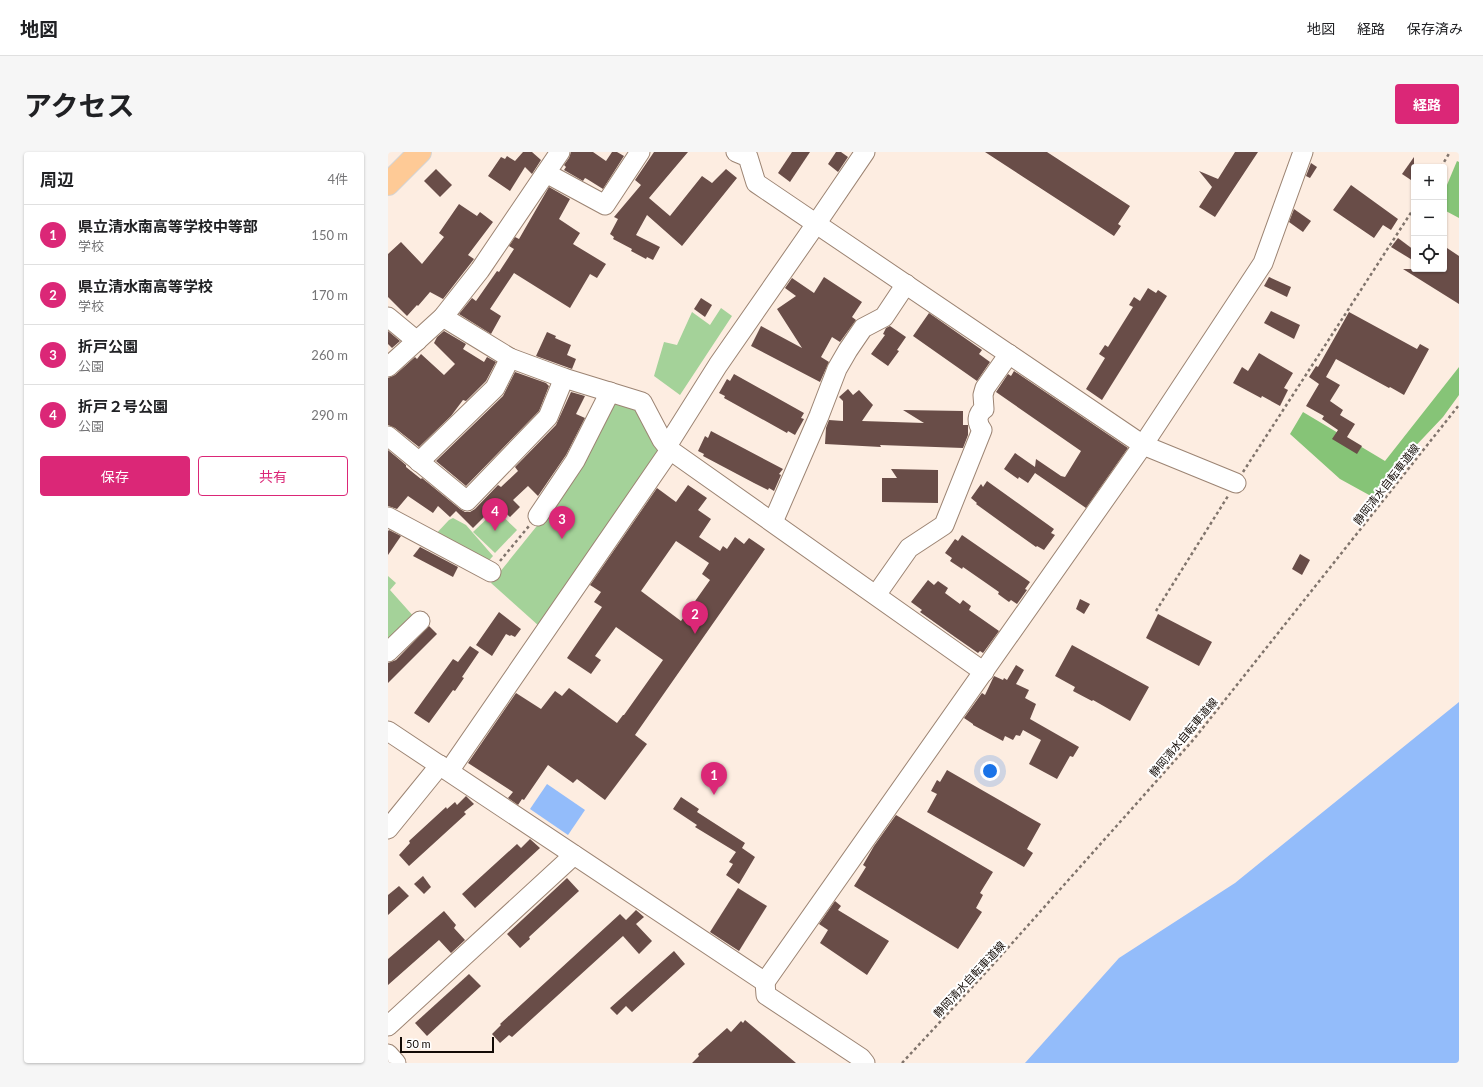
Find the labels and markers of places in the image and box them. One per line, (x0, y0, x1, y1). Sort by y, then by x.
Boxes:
pin: 4 (482, 498, 508, 531)
pin: 3 (549, 506, 575, 539)
pin: 2 (682, 601, 708, 634)
pin: 1 (701, 762, 727, 795)

